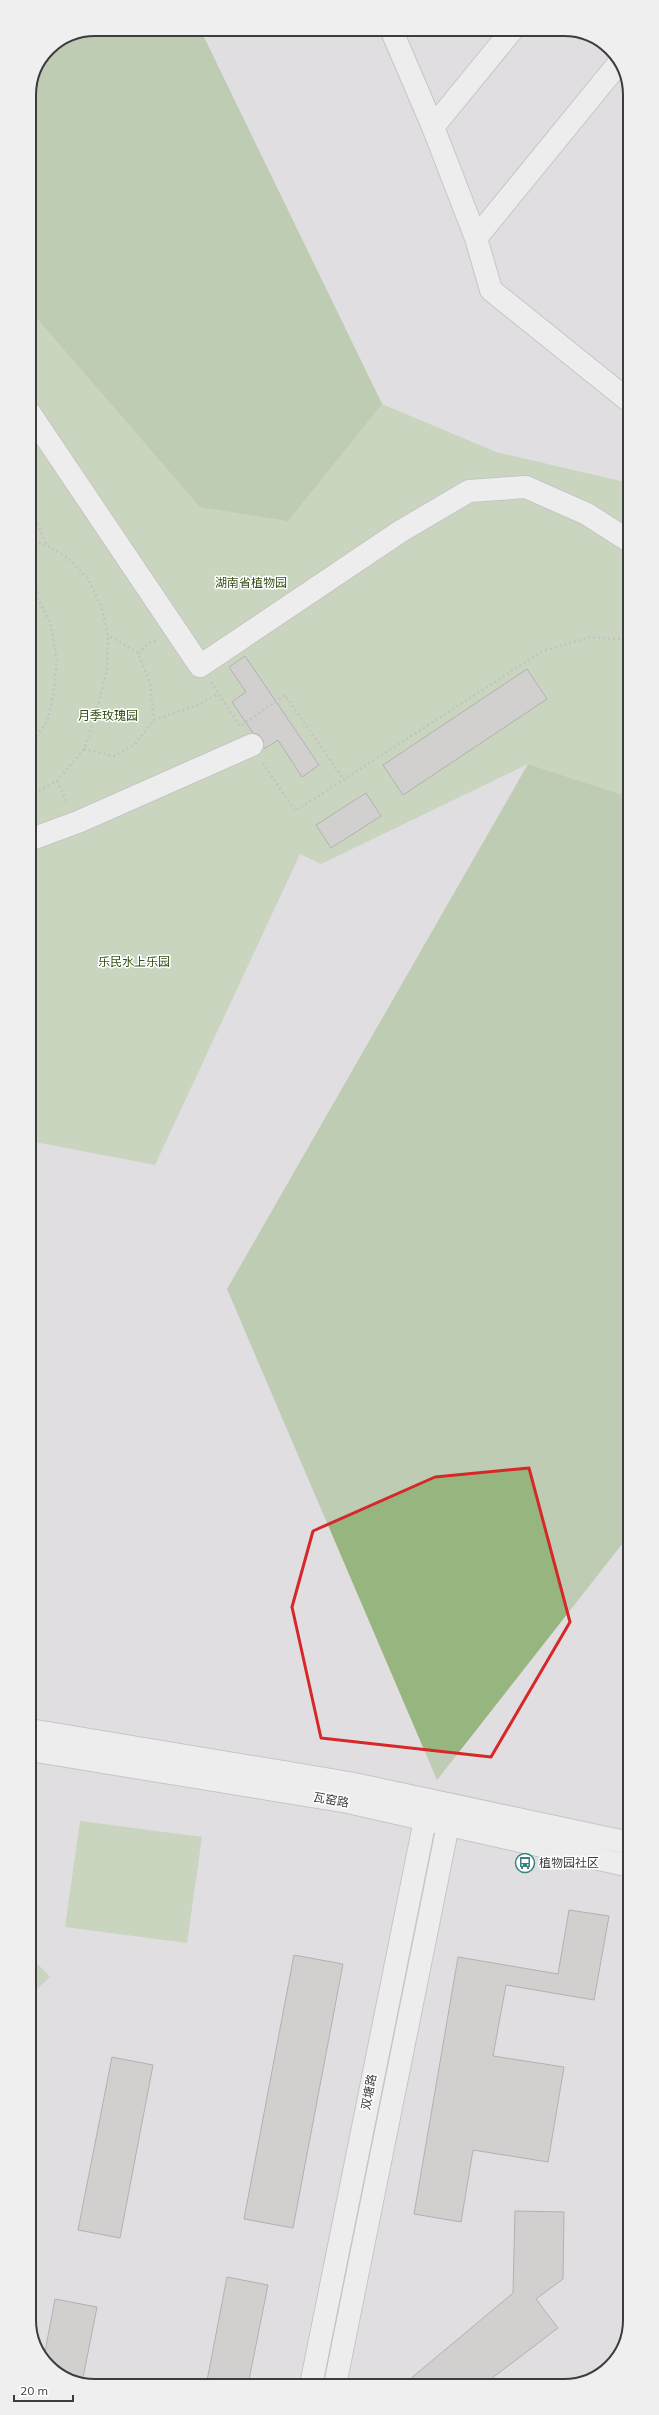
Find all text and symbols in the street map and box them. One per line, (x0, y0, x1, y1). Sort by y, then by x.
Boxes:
park label: 湖南省植物园 (215, 575, 287, 590)
park label: 月季玫瑰园 (78, 708, 138, 723)
park label: 乐民水上乐园 (98, 954, 170, 969)
street label: 瓦窑路 (312, 1789, 350, 1810)
bus stop icon: 植物园社区 (514, 1852, 536, 1874)
place label: 植物园社区 (539, 1855, 599, 1870)
street label: 双塘路 (358, 2073, 379, 2111)
scale bar (14, 2377, 73, 2403)
text: 20 m (20, 2383, 48, 2398)

